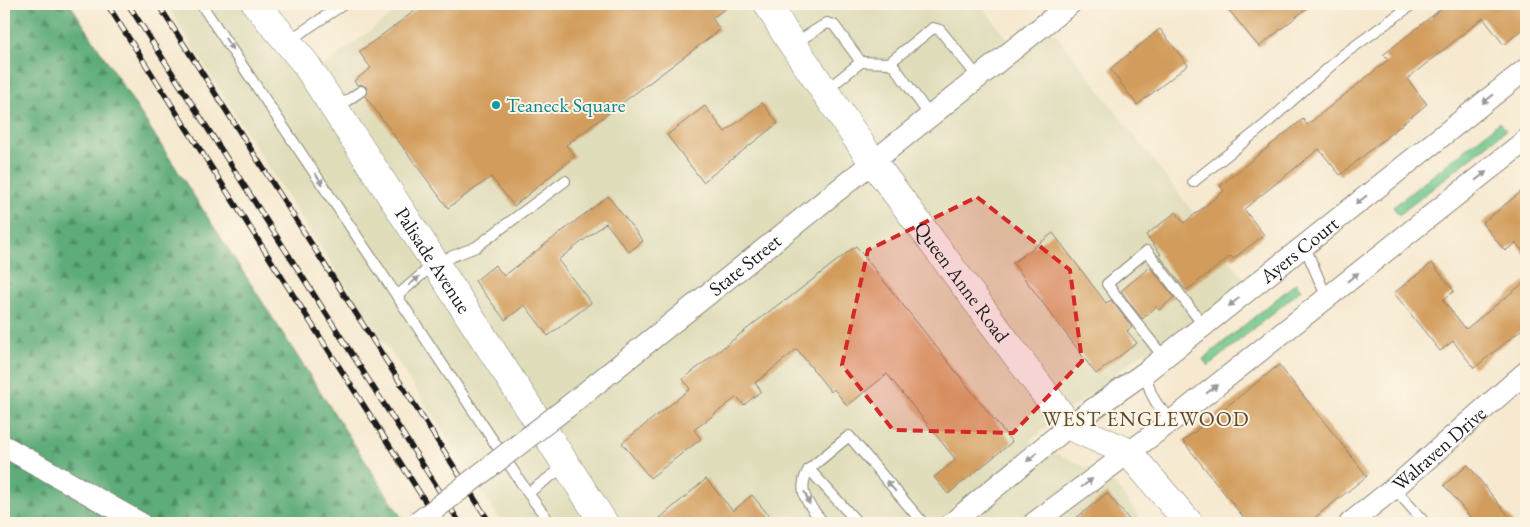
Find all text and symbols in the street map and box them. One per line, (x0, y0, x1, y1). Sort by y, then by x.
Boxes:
one-way arrow (224, 38, 233, 51)
place label: Teaneck Square (506, 92, 626, 118)
one-way arrow (1482, 94, 1495, 105)
marker: Teaneck Square (490, 99, 502, 111)
one-way arrow (1474, 171, 1487, 182)
one-way arrow (314, 173, 324, 186)
one-way arrow (1355, 195, 1368, 206)
street label: Palisade Avenue (389, 202, 477, 319)
street label: Ayers Court (1254, 210, 1344, 290)
street label: Queen Anne Road (908, 216, 1016, 348)
street label: State Street (703, 227, 787, 302)
one-way arrow (1346, 272, 1359, 283)
one-way arrow (407, 276, 420, 287)
one-way arrow (1228, 296, 1241, 307)
one-way arrow (1205, 383, 1218, 394)
street label: Walraven Drive (1386, 400, 1491, 497)
district label: WEST ENGLEWOOD (1042, 405, 1250, 432)
one-way arrow (1025, 452, 1038, 463)
one-way arrow (1080, 478, 1093, 489)
one-way arrow (886, 480, 897, 492)
one-way arrow (803, 491, 811, 505)

